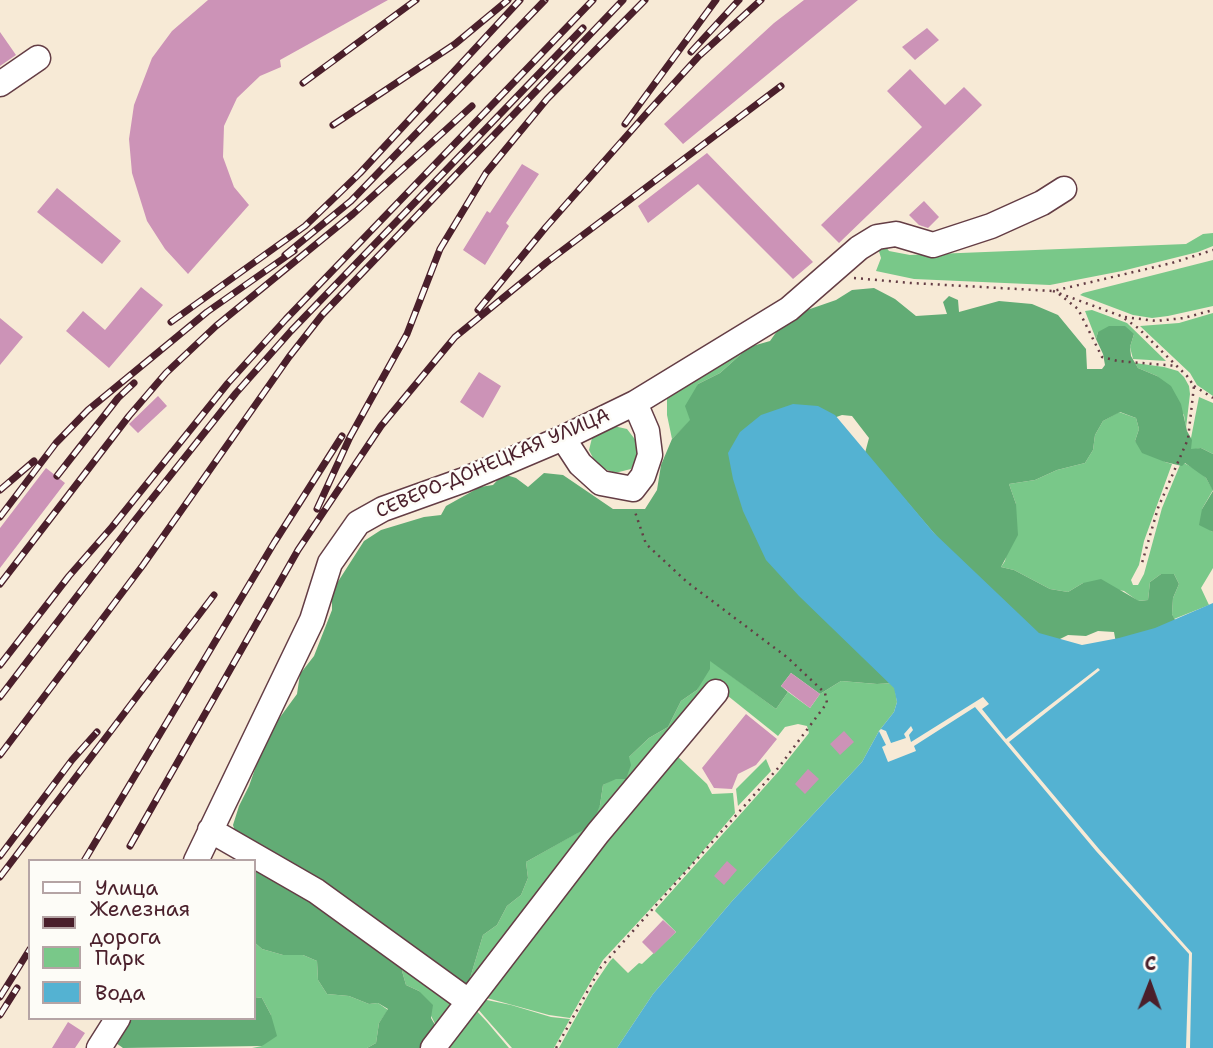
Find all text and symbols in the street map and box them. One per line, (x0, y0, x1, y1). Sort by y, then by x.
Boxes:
street label: СЕВЕРО-ДОНЕЦКАЯ УЛИЦА (372, 404, 614, 524)
legend (28, 859, 256, 1020)
text: Улица (95, 874, 158, 902)
text: Железная дорога (90, 895, 190, 951)
text: Парк (95, 944, 145, 972)
north arrow (1115, 950, 1185, 1020)
text: С (1144, 951, 1156, 976)
text: Вода (95, 979, 145, 1007)

